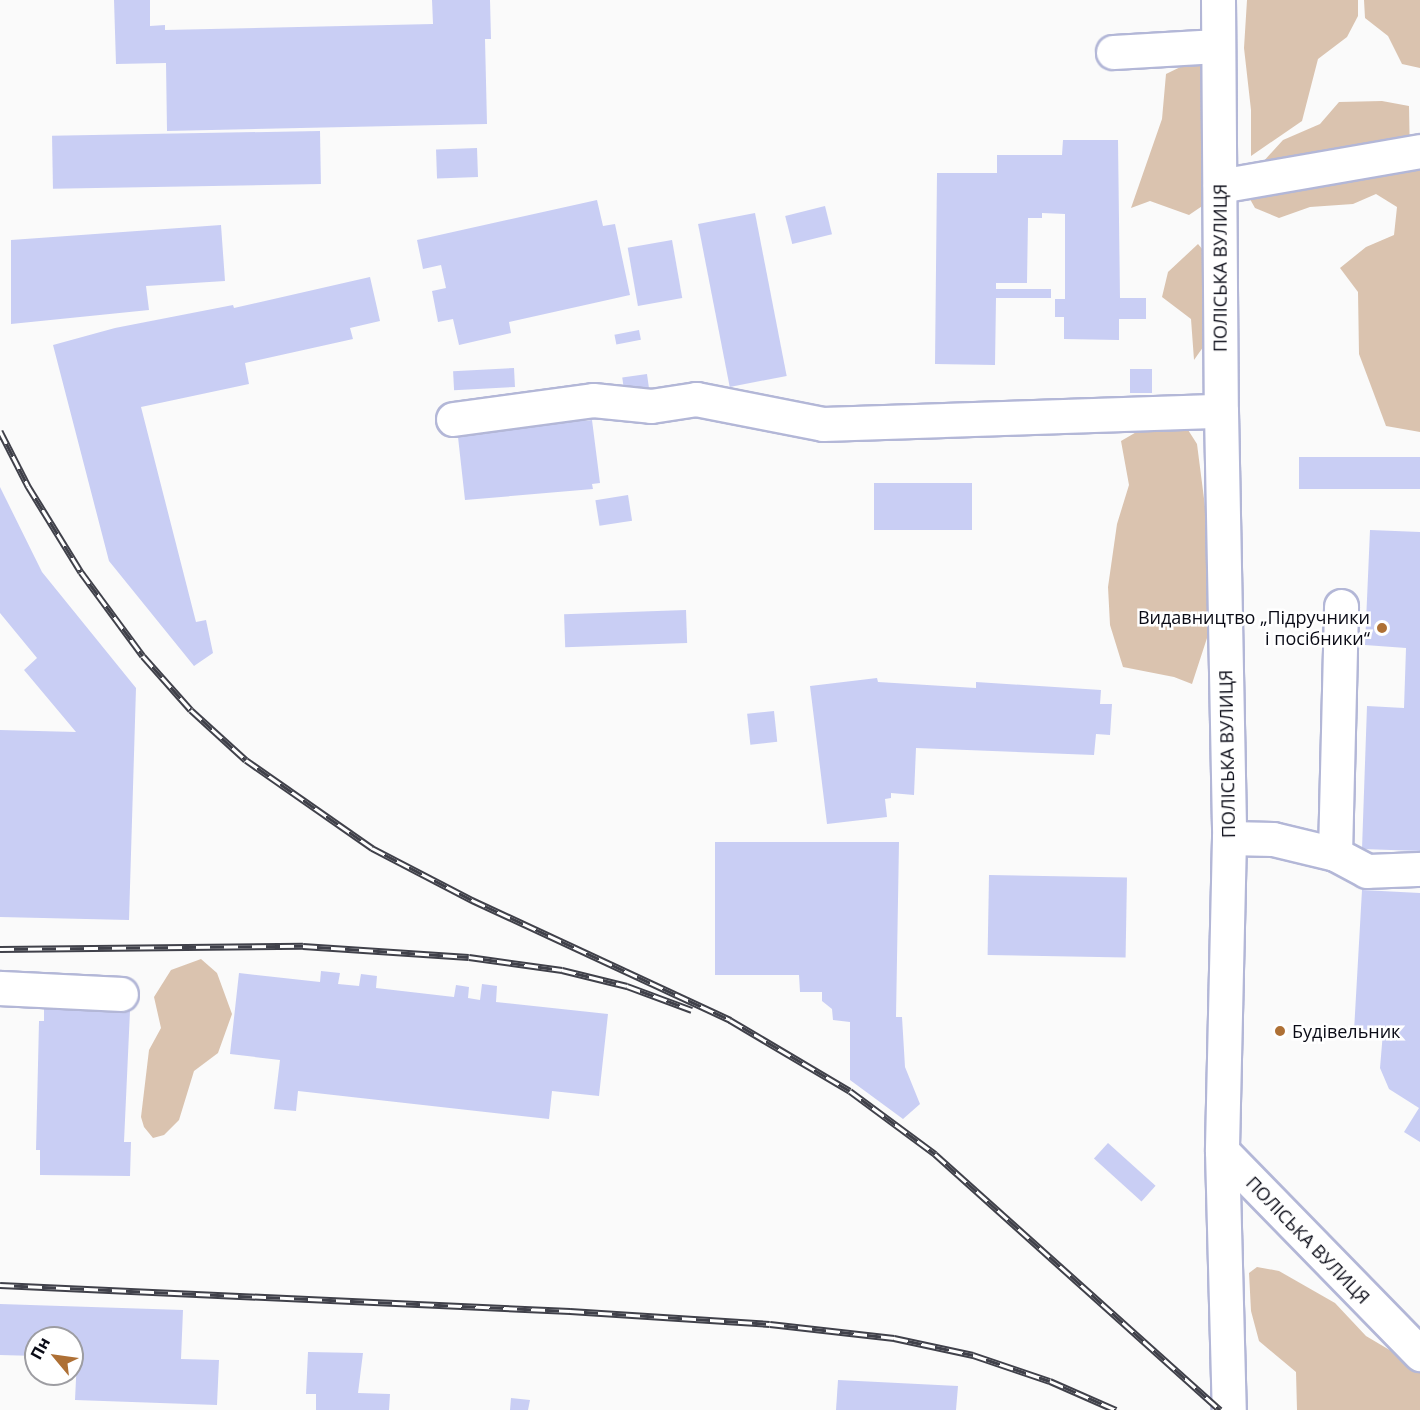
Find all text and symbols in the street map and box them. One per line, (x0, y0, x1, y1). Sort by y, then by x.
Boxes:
street label: ПОЛІСЬКА ВУЛИЦЯ (1209, 184, 1231, 352)
place label: Видавництво „Підручники і посібники“ (1138, 607, 1370, 650)
marker: Видавництво „Підручники і посібники“ (1375, 621, 1389, 635)
street label: ПОЛІСЬКА ВУЛИЦЯ (1215, 670, 1239, 838)
place label: Будівельник (1292, 1020, 1400, 1042)
marker: Будівельник (1273, 1024, 1287, 1038)
street label: ПОЛІСЬКА ВУЛИЦЯ (1242, 1172, 1374, 1308)
north arrow (24, 1326, 84, 1386)
text: Пн (25, 1333, 55, 1363)

